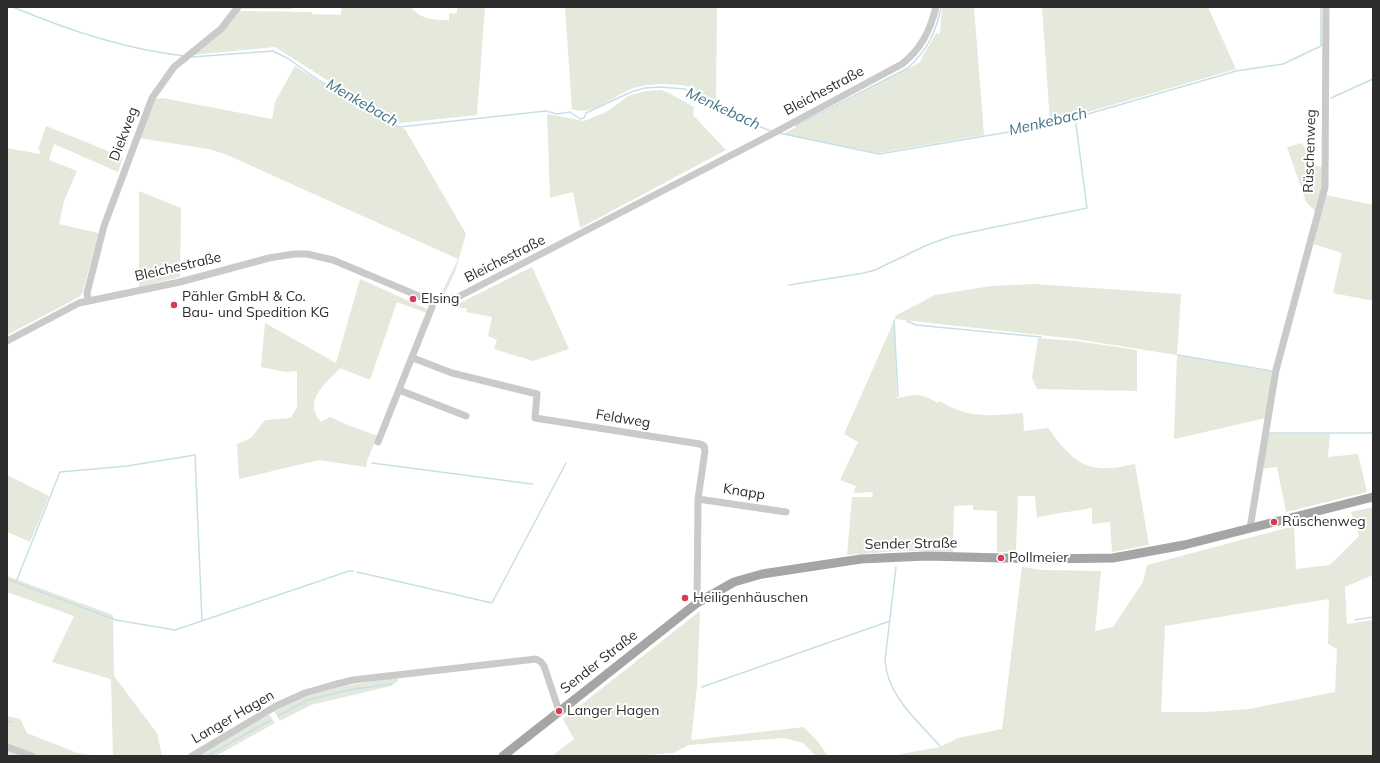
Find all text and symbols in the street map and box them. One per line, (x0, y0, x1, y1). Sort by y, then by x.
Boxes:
street label: Bleichestraße (781, 63, 867, 119)
water label: Menkebach (323, 75, 401, 131)
water label: Menkebach (683, 84, 763, 134)
water label: Menkebach (1007, 104, 1089, 140)
street label: Diekweg (106, 105, 142, 163)
street label: Rüschenweg (1300, 109, 1320, 193)
street label: Bleichestraße (462, 231, 548, 287)
street label: Bleichestraße (133, 249, 223, 285)
place label: Pähler GmbH & Co. Bau- und Spedition KG (182, 289, 329, 322)
place label: Elsing (421, 291, 459, 307)
marker: Elsing (408, 294, 418, 304)
marker: Pähler GmbH & Co. Bau- und Spedition KG (169, 300, 179, 310)
street label: Feldweg (594, 406, 652, 432)
street label: Knapp (722, 480, 766, 504)
place label: Rüschenweg (1282, 514, 1366, 530)
marker: Rüschenweg (1269, 517, 1279, 527)
street label: Sender Straße (864, 535, 958, 553)
place label: Pollmeier (1009, 550, 1068, 566)
marker: Pollmeier (996, 553, 1006, 563)
place label: Heiligenhäuschen (693, 590, 808, 606)
marker: Heiligenhäuschen (680, 593, 690, 603)
street label: Sender Straße (557, 627, 641, 697)
street label: Langer Hagen (189, 687, 277, 747)
place label: Langer Hagen (567, 703, 659, 719)
marker: Langer Hagen (554, 706, 564, 716)

